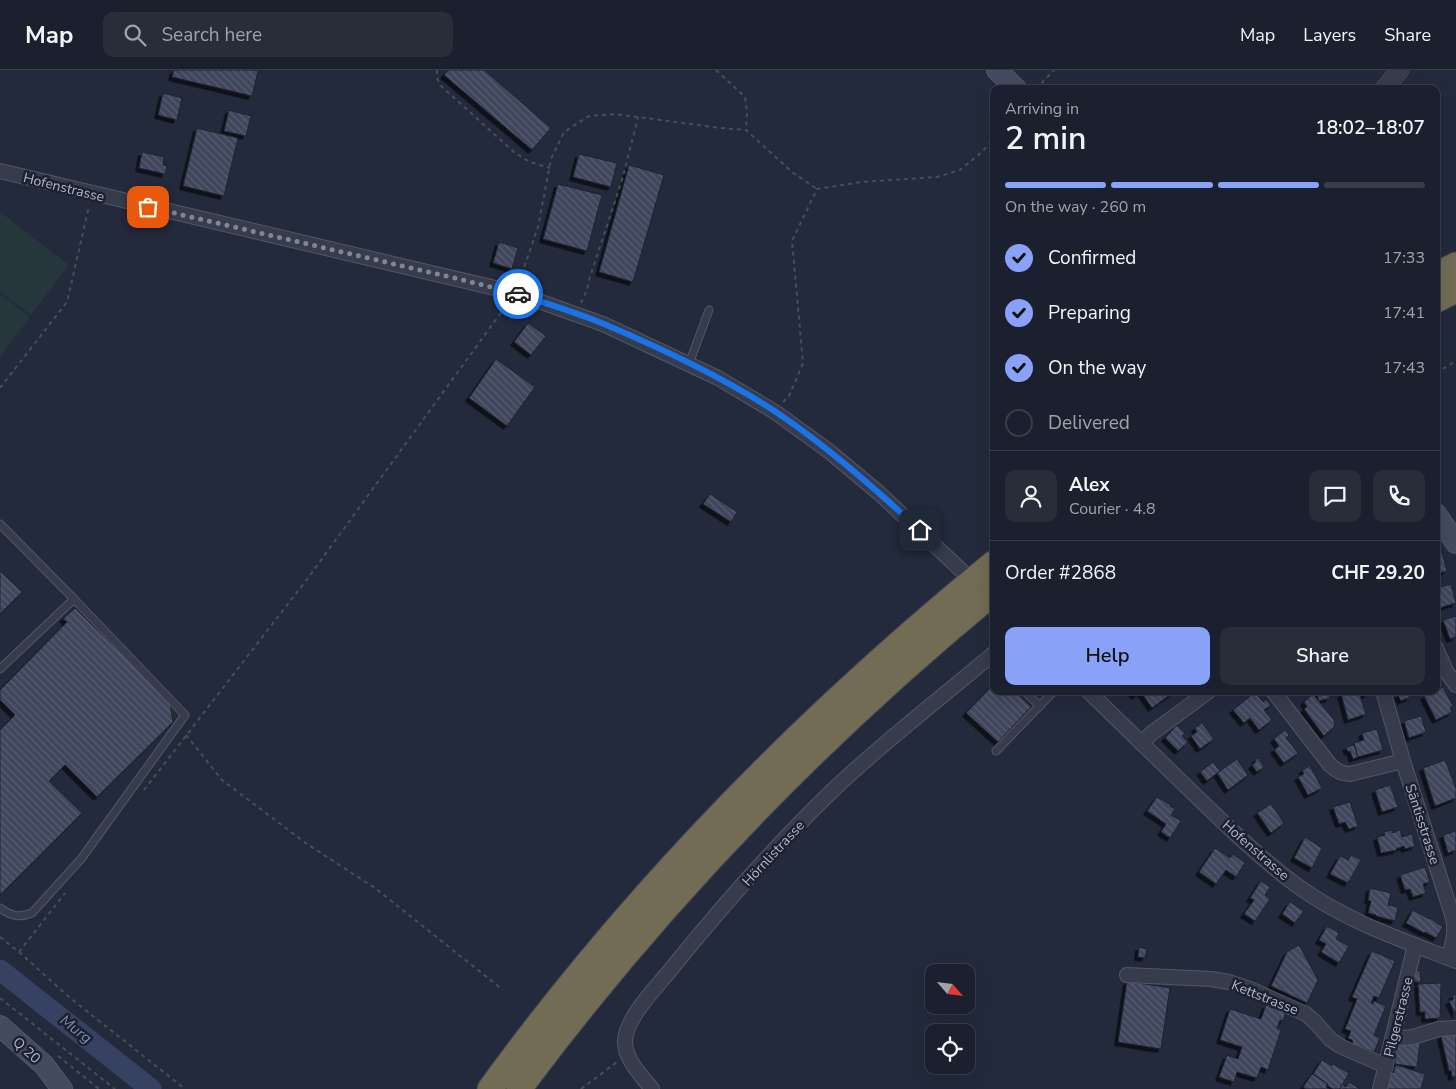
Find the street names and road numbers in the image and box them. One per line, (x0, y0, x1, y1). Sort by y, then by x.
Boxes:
street label: Hofenstrasse (21, 168, 106, 207)
street label: Säntisstrasse (1401, 781, 1444, 867)
street label: Hörnlistrasse (738, 816, 809, 890)
street label: Hofenstrasse (1218, 816, 1293, 885)
street label: Kettstrasse (1229, 975, 1301, 1019)
street label: Pilgerstrasse (1379, 975, 1418, 1059)
street label: Q 20 (9, 1033, 45, 1068)

